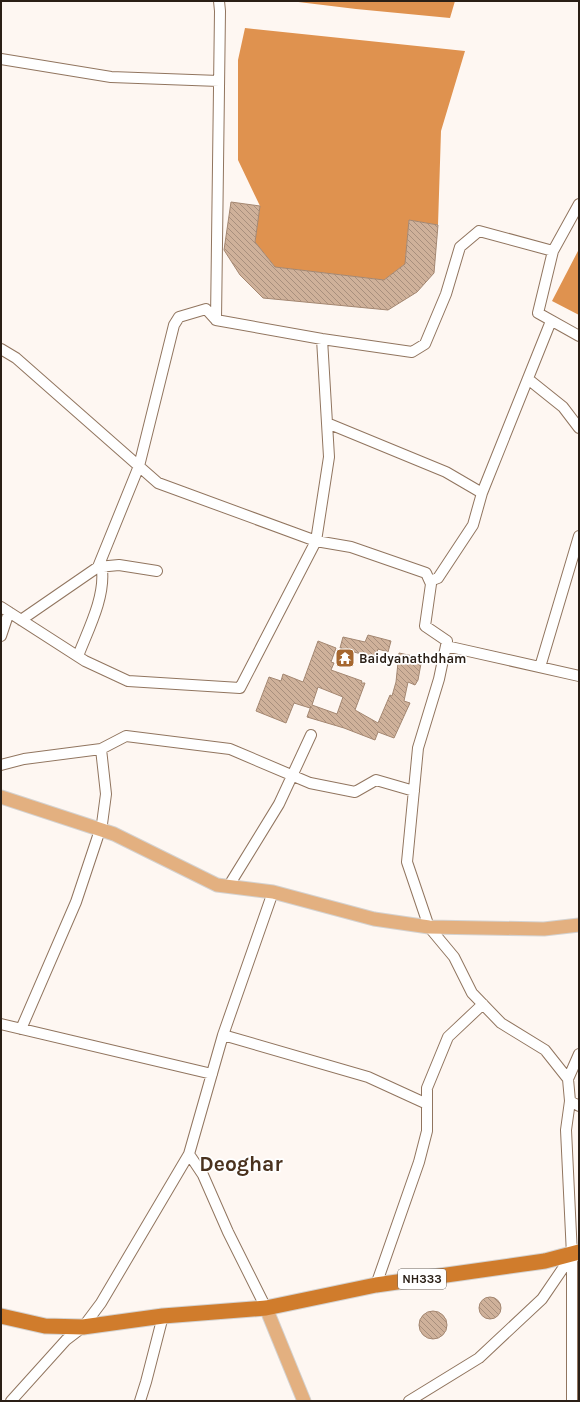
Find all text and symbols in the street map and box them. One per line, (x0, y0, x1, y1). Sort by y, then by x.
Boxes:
temple icon: Baidyanathdham (334, 647, 356, 669)
place label: Baidyanathdham (359, 651, 466, 666)
district label: Deoghar (199, 1152, 283, 1176)
road number: NH333 (398, 1269, 446, 1289)

